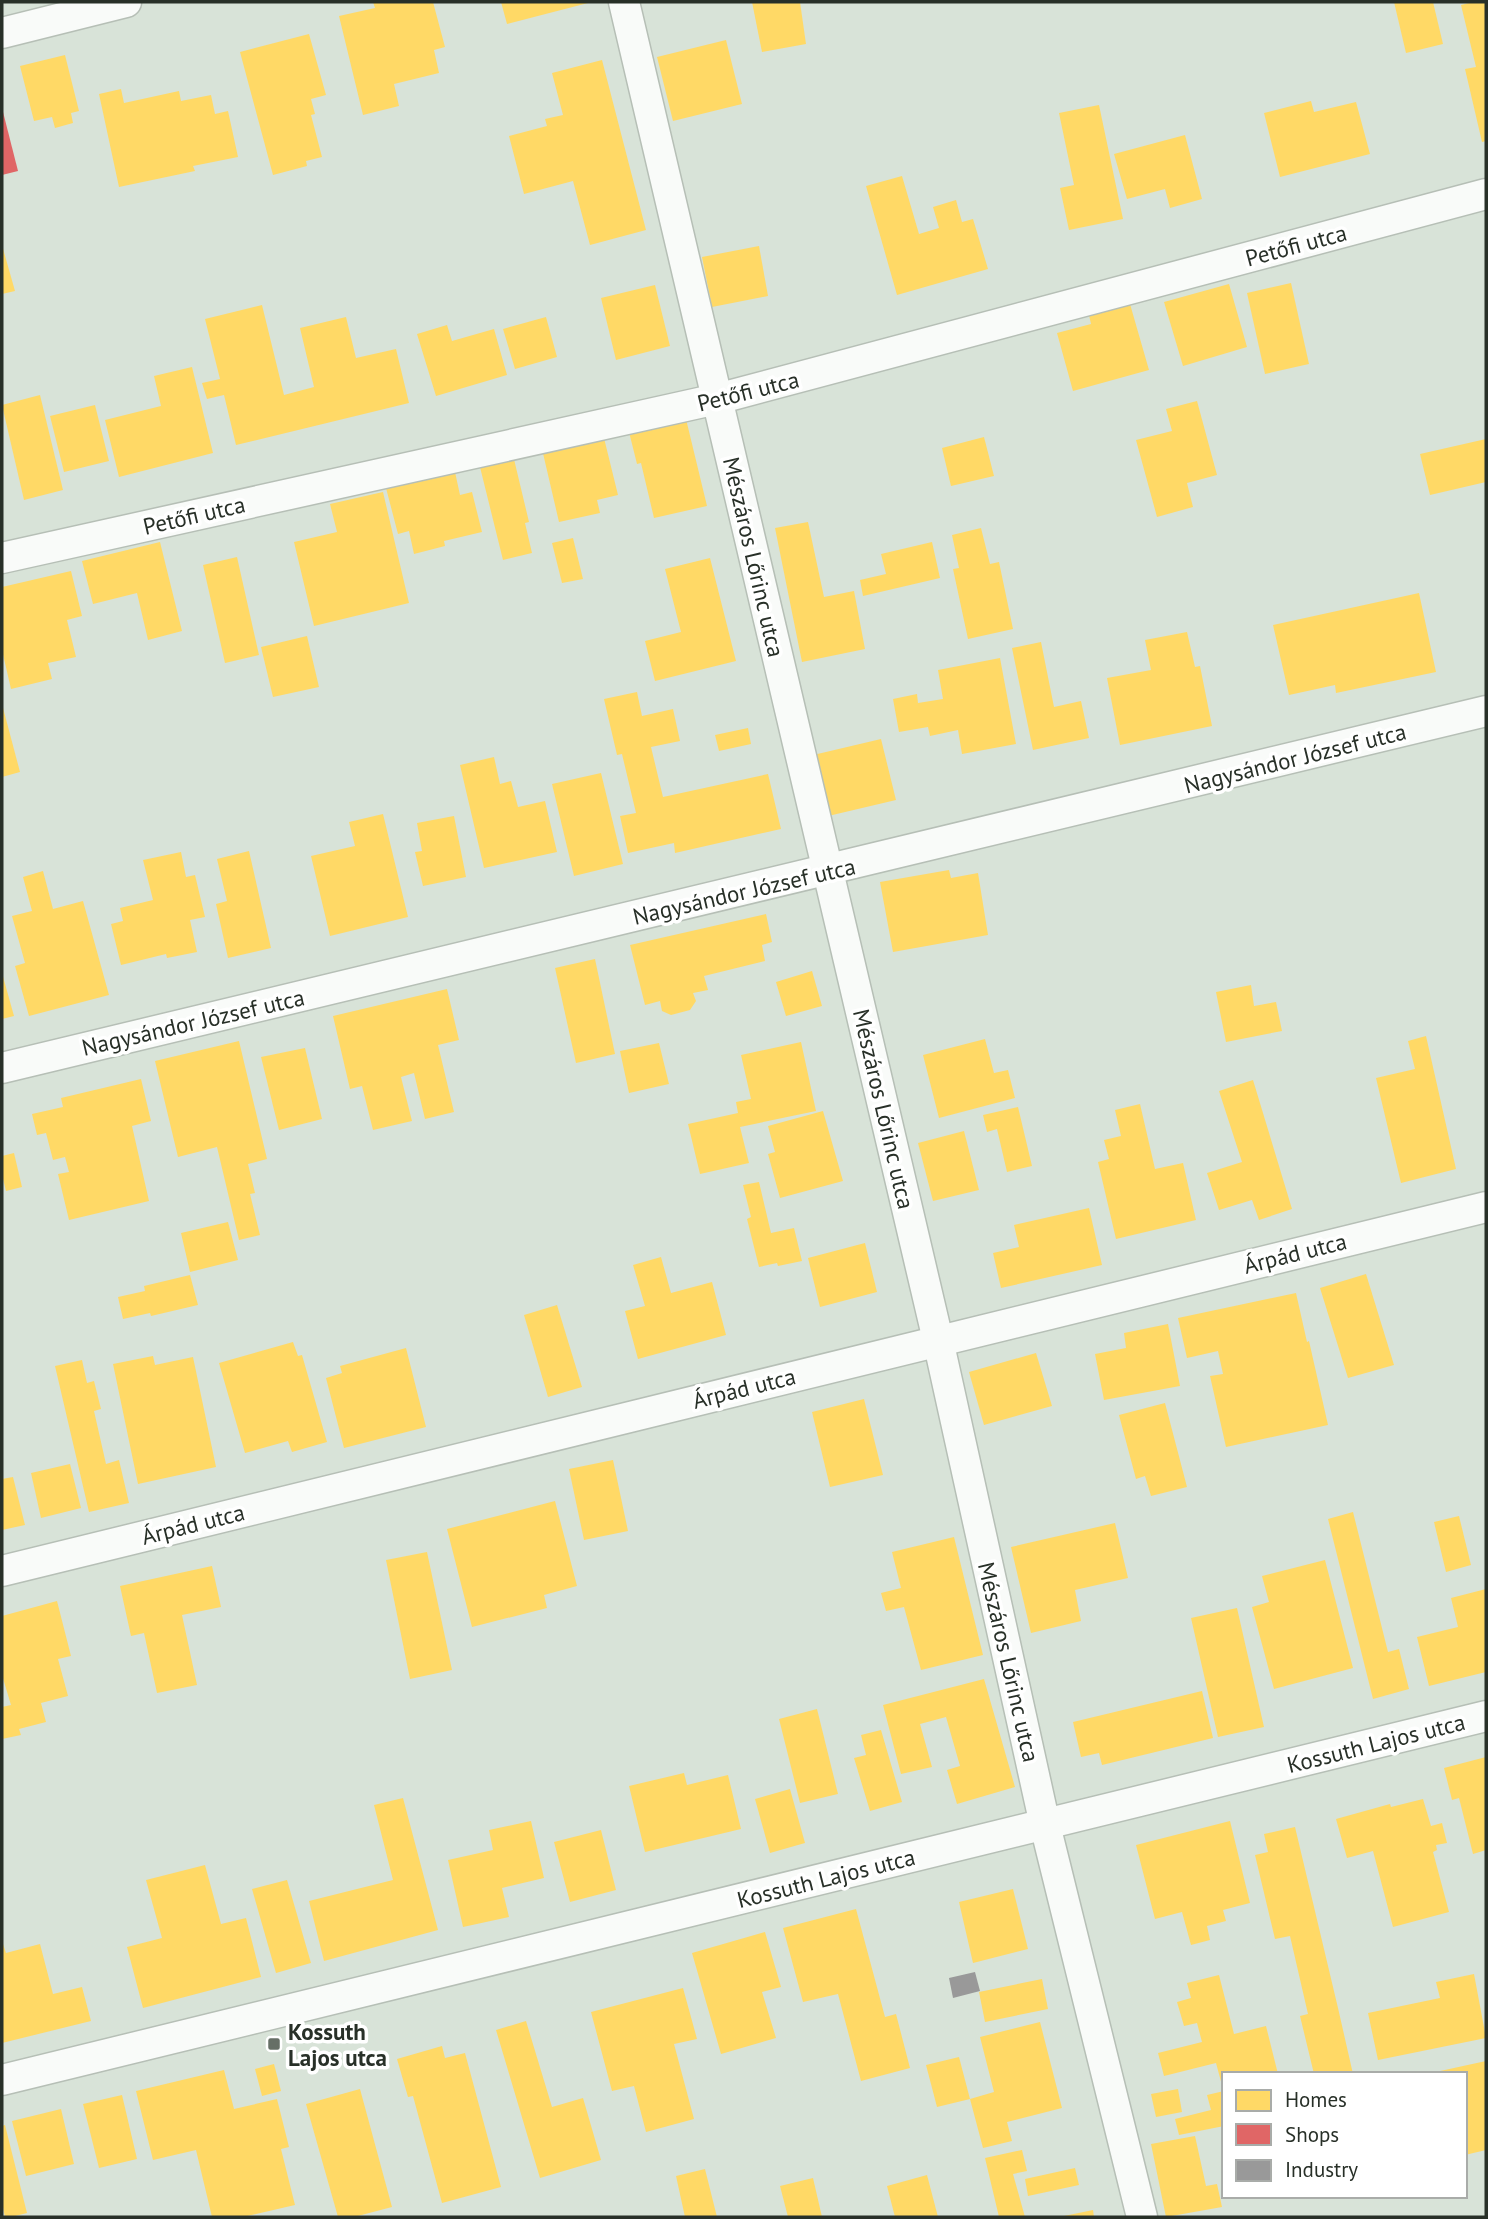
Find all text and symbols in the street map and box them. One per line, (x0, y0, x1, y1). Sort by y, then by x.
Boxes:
street label: Petőfi utca (1242, 218, 1350, 272)
street label: Petőfi utca (694, 364, 802, 418)
street label: Mészáros Lőrinc utca (717, 454, 791, 660)
street label: Petőfi utca (140, 489, 248, 541)
street label: Nagysándor József utca (1181, 716, 1409, 800)
street label: Nagysándor József utca (630, 851, 858, 931)
street label: Nagysándor József utca (79, 982, 307, 1062)
street label: Mészáros Lőrinc utca (847, 1006, 921, 1212)
street label: Árpád utca (1240, 1226, 1350, 1280)
street label: Árpád utca (689, 1361, 799, 1415)
street label: Árpád utca (138, 1497, 248, 1551)
street label: Mészáros Lőrinc utca (972, 1559, 1046, 1765)
street label: Kossuth Lajos utca (1284, 1707, 1468, 1779)
street label: Kossuth Lajos utca (734, 1842, 918, 1914)
place label: Kossuth Lajos utca (288, 2017, 387, 2072)
marker: Kossuth Lajos utca (266, 2036, 282, 2052)
legend (1222, 2072, 1467, 2198)
text: Homes (1285, 2086, 1347, 2113)
text: Shops (1285, 2121, 1339, 2148)
text: Industry (1285, 2156, 1358, 2183)

